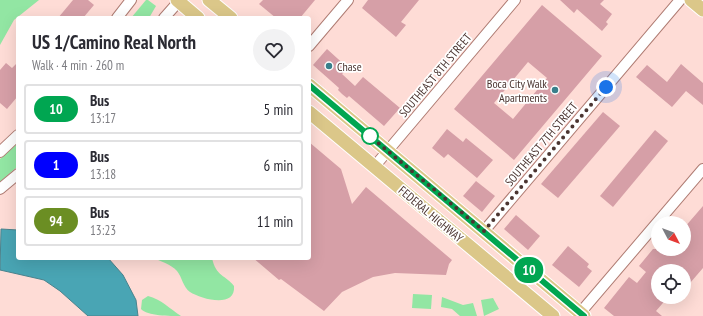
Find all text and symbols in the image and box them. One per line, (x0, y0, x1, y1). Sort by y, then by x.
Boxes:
button: heart (253, 29, 295, 71)
text: US 1/Camino Real North (32, 30, 196, 54)
street label: SOUTHEAST 8TH STREET (396, 30, 475, 120)
text: Walk · 4 min · 260 m (32, 57, 124, 74)
place label: Chase (337, 59, 362, 74)
marker: Chase (324, 61, 334, 71)
place label: Boca City Walk Apartments (487, 76, 547, 105)
your location (596, 77, 616, 97)
marker: Boca City Walk Apartments (550, 85, 560, 95)
text: Bus (90, 91, 109, 110)
street label: SOUTHEAST 7TH STREET (502, 99, 581, 189)
text: 10 (49, 100, 63, 118)
text: 5 min (263, 100, 293, 119)
text: 13:17 (90, 110, 116, 127)
unlabelled marker (361, 127, 379, 145)
text: Bus (90, 147, 109, 166)
text: 1 (53, 156, 59, 174)
text: 6 min (263, 156, 293, 175)
text: 13:18 (90, 166, 116, 183)
street label: FEDERAL HIGHWAY (396, 183, 467, 246)
text: Bus (90, 203, 109, 222)
text: 94 (49, 212, 63, 230)
text: 11 min (257, 212, 293, 231)
north arrow (651, 216, 691, 256)
map controls (651, 216, 691, 304)
text: 13:23 (90, 222, 116, 239)
line badge: 10 (511, 257, 547, 283)
text: 10 (522, 261, 536, 279)
button: locate (651, 264, 691, 304)

